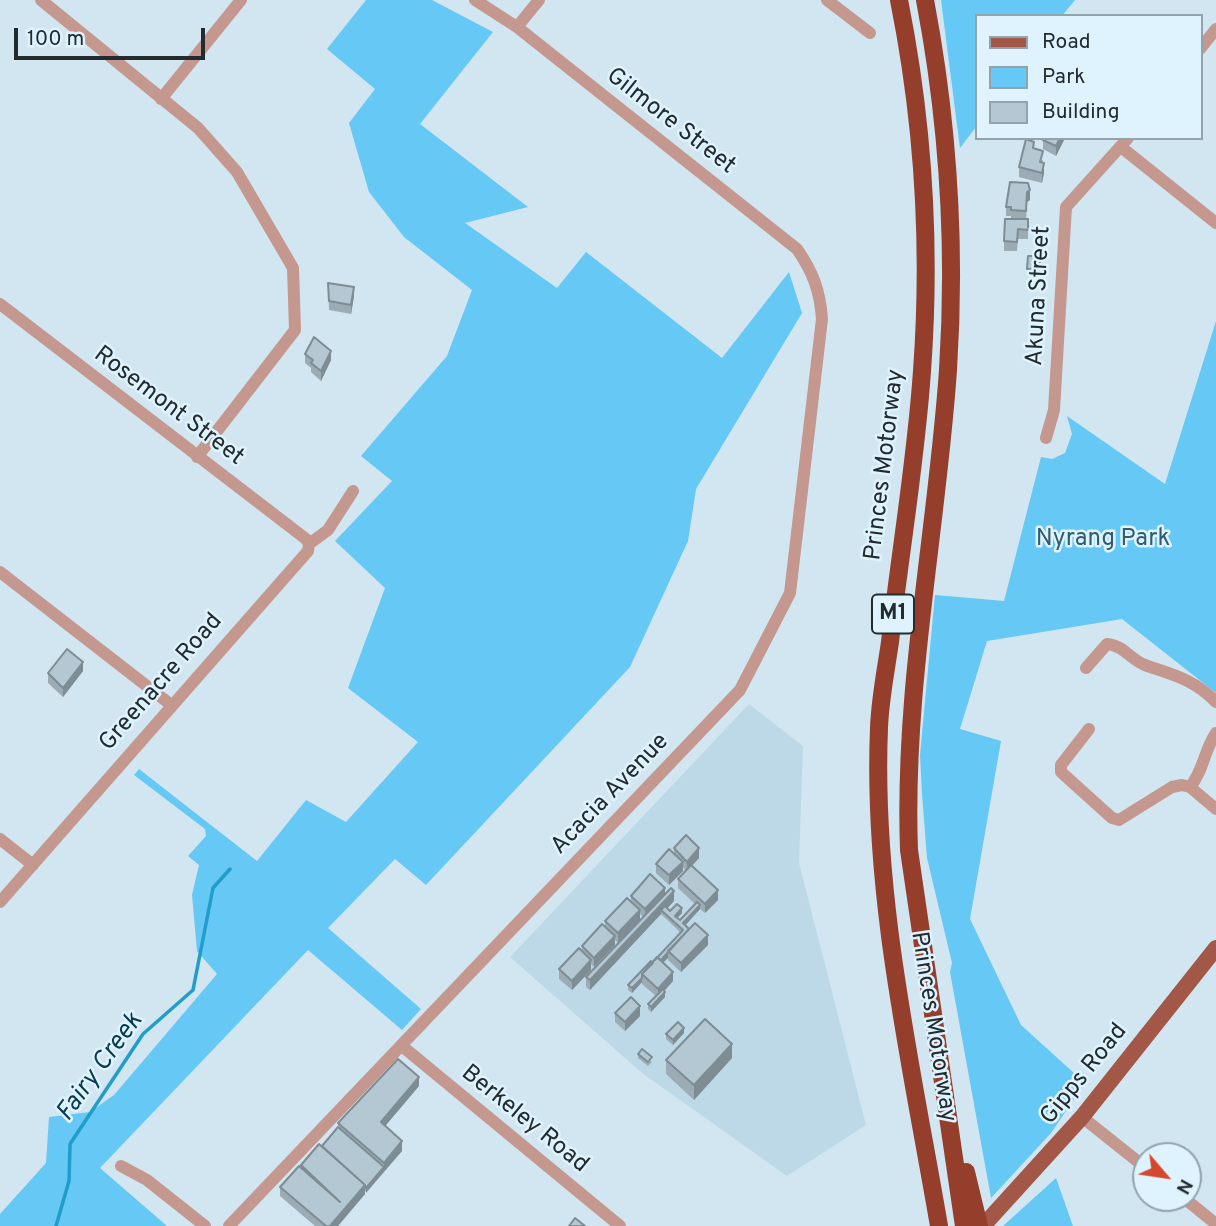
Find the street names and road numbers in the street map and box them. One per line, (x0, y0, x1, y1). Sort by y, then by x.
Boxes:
street label: Gilmore Street (600, 63, 740, 181)
street label: Akuna Street (1022, 225, 1058, 367)
street label: Rosemont Street (87, 341, 249, 473)
street label: Princes Motorway (860, 368, 912, 562)
road number: M1 (872, 594, 914, 634)
street label: Greenacre Road (94, 608, 230, 758)
street label: Acacia Avenue (546, 728, 676, 862)
street label: Princes Motorway (903, 930, 961, 1124)
street label: Gipps Road (1035, 1019, 1135, 1131)
street label: Berkeley Road (454, 1060, 594, 1180)

